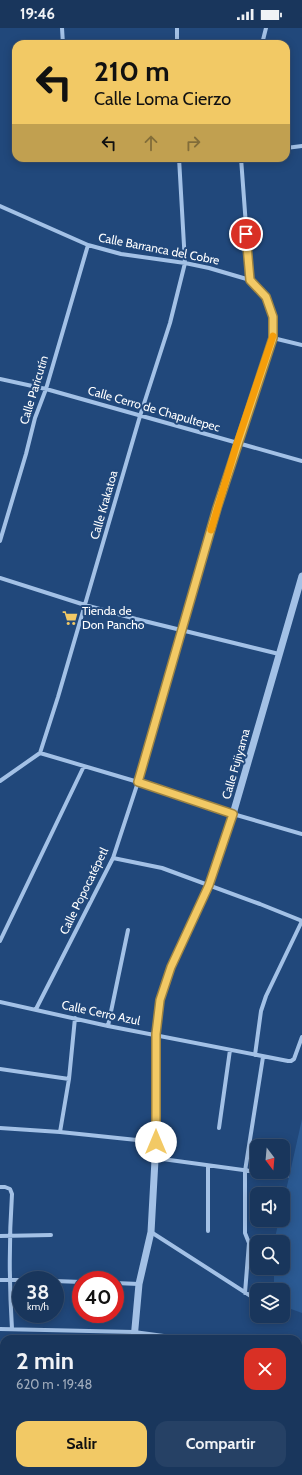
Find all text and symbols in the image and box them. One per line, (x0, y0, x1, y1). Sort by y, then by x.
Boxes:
text: 19:46 (20, 5, 55, 23)
text: 210 m (94, 54, 170, 88)
icon: left (28, 56, 80, 108)
text: Calle Loma Cierzo (94, 88, 231, 110)
icon: left (98, 132, 120, 154)
icon: ahead (140, 132, 162, 154)
icon: right (182, 132, 204, 154)
pin (229, 217, 263, 251)
icon: arrive (235, 223, 257, 245)
street label: Calle Barranca del Cobre (97, 229, 221, 268)
street label: Calle Paricutín (16, 353, 51, 426)
street label: Calle Cerro de Chapultepec (86, 382, 223, 435)
street label: Calle Krakatoa (86, 468, 121, 541)
place label: Tienda de Don Pancho (82, 603, 145, 632)
supermarket icon: Tienda de Don Pancho (61, 609, 79, 627)
street label: Calle Fujiyama (218, 727, 253, 801)
street label: Calle Popocatépetl (56, 845, 111, 937)
street label: Calle Cerro Azul (60, 997, 142, 1028)
position arrow (135, 1121, 177, 1163)
north arrow (250, 1139, 290, 1179)
map controls (250, 1139, 290, 1323)
button: sound (250, 1187, 290, 1227)
button: search (250, 1235, 290, 1275)
speed limit sign: 40 (72, 1271, 124, 1323)
text: 38 (27, 1280, 49, 1304)
button: layers (250, 1283, 290, 1323)
text: km/h (27, 1300, 49, 1313)
text: 2 min (16, 1346, 74, 1375)
button: close (244, 1348, 286, 1390)
text: 620 m · 19:48 (16, 1376, 92, 1392)
button: Salir (16, 1421, 147, 1467)
button: Compartir (155, 1421, 286, 1467)

